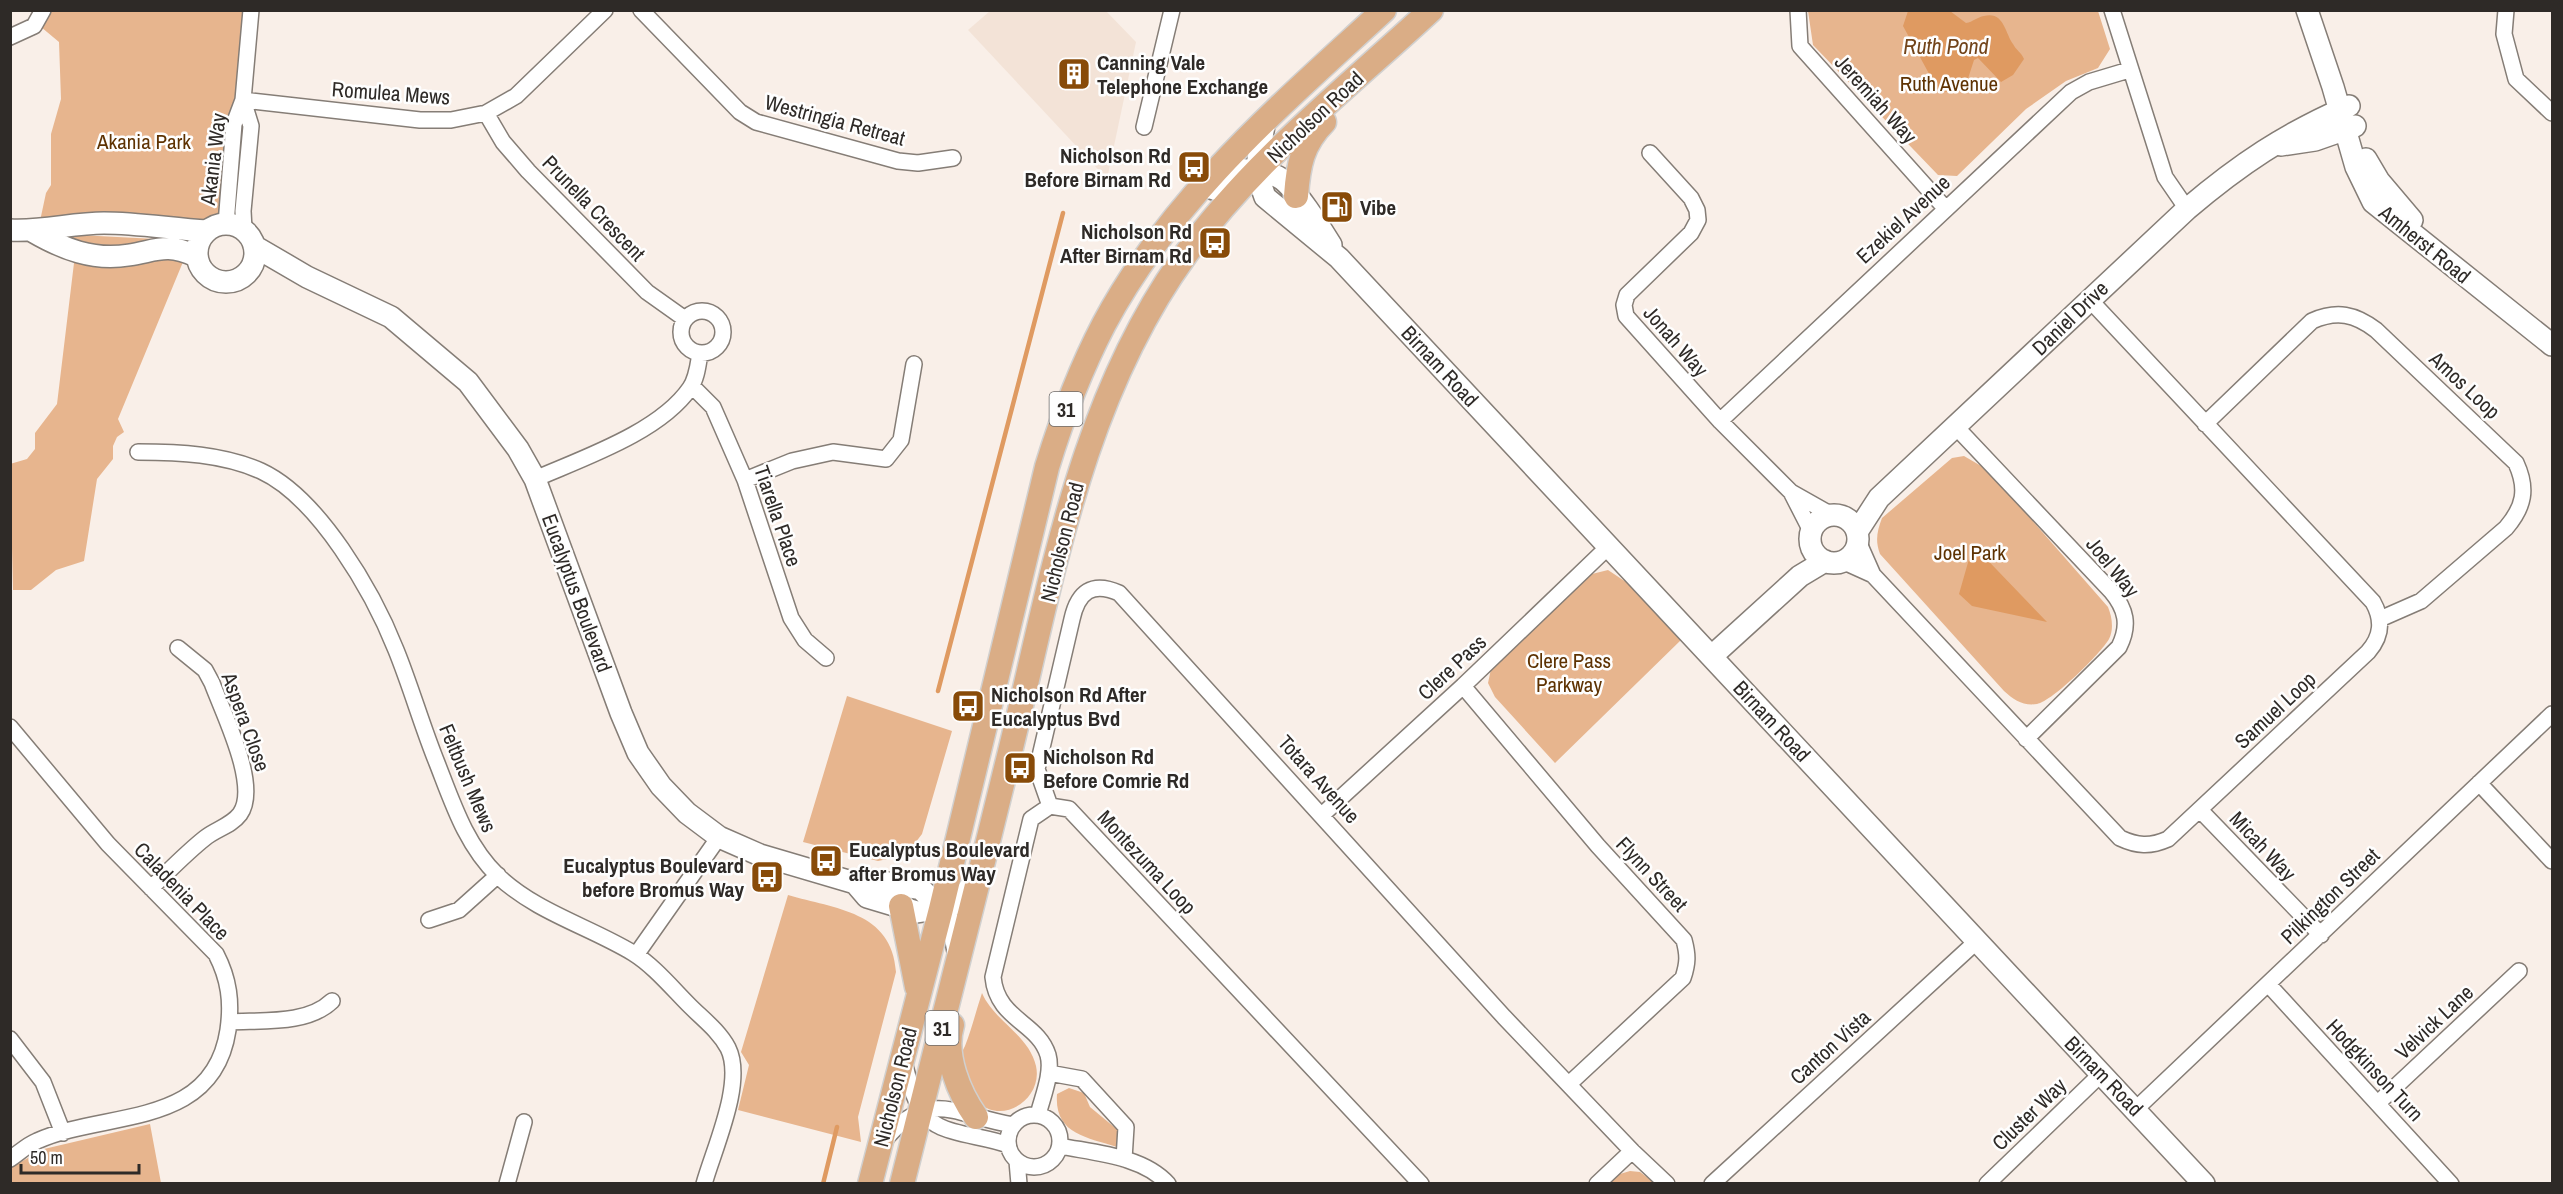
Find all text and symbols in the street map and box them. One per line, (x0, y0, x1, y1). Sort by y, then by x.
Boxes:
water label: Ruth Pond (1903, 31, 1990, 61)
place label: Canning Vale Telephone Exchange (1097, 48, 1268, 101)
street label: Jeremiah Way (1828, 48, 1924, 150)
building icon: Canning Vale Telephone Exchange (1056, 56, 1092, 92)
street label: Nicholson Road (1260, 65, 1370, 169)
park label: Ruth Avenue (1900, 69, 1998, 98)
street label: Romulea Mews (331, 74, 451, 112)
street label: Westringia Retreat (762, 87, 909, 153)
street label: Akania Way (193, 111, 233, 208)
park label: Akania Park (96, 127, 191, 156)
place label: Nicholson Rd Before Birnam Rd (1025, 141, 1171, 194)
street label: Prunella Crescent (536, 149, 652, 267)
bus stop icon: Nicholson Rd Before Birnam Rd (1176, 149, 1212, 185)
street label: Ezekiel Avenue (1850, 168, 1956, 270)
fuel station icon: Vibe (1319, 189, 1355, 225)
place label: Vibe (1360, 193, 1396, 222)
street label: Amherst Road (2372, 197, 2477, 290)
place label: Nicholson Rd After Birnam Rd (1060, 217, 1192, 270)
bus stop icon: Nicholson Rd After Birnam Rd (1197, 225, 1233, 261)
street label: Daniel Drive (2026, 274, 2114, 362)
street label: Jonah Way (1637, 299, 1715, 383)
street label: Birnam Road (1395, 319, 1485, 413)
street label: Amos Loop (2423, 344, 2507, 425)
road number: 31 (1050, 392, 1082, 426)
street label: Tiarella Place (747, 462, 809, 570)
street label: Nicholson Road (1033, 479, 1091, 605)
street label: Eucalyptus Boulevard (535, 510, 619, 676)
street label: Joel Way (2080, 531, 2147, 604)
park label: Joel Park (1934, 538, 2006, 567)
street label: Clere Pass (1411, 628, 1493, 706)
park label: Clere Pass Parkway (1527, 646, 1611, 699)
street label: Samuel Loop (2228, 665, 2322, 755)
street label: Aspera Close (214, 668, 277, 776)
street label: Birnam Road (1727, 674, 1817, 768)
place label: Nicholson Rd After Eucalyptus Bvd (991, 680, 1147, 733)
bus stop icon: Nicholson Rd After Eucalyptus Bvd (950, 688, 986, 724)
street label: Feltbush Mews (432, 719, 504, 837)
street label: Totara Avenue (1271, 728, 1367, 830)
place label: Nicholson Rd Before Comrie Rd (1043, 742, 1189, 795)
bus stop icon: Nicholson Rd Before Comrie Rd (1002, 750, 1038, 786)
street label: Montezuma Loop (1091, 803, 1203, 921)
street label: Micah Way (2223, 805, 2303, 887)
street label: Flynn Street (1610, 830, 1694, 918)
street label: Caladenia Place (128, 835, 236, 947)
place label: Eucalyptus Boulevard after Bromus Way (849, 835, 1030, 888)
street label: Pilkington Street (2274, 841, 2386, 951)
bus stop icon: Eucalyptus Boulevard after Bromus Way (808, 843, 844, 879)
place label: Eucalyptus Boulevard before Bromus Way (563, 851, 744, 904)
bus stop icon: Eucalyptus Boulevard before Bromus Way (749, 859, 785, 895)
street label: Velvick Lane (2388, 978, 2480, 1066)
street label: Canton Vista (1783, 1003, 1877, 1091)
road number: 31 (926, 1011, 958, 1045)
street label: Hodgkinson Turn (2320, 1012, 2430, 1128)
street label: Nicholson Road (866, 1024, 924, 1150)
street label: Birnam Road (2058, 1029, 2150, 1123)
street label: Cluster Way (1985, 1071, 2073, 1157)
scale bar (21, 1137, 140, 1175)
text: 50 m (30, 1145, 63, 1170)

